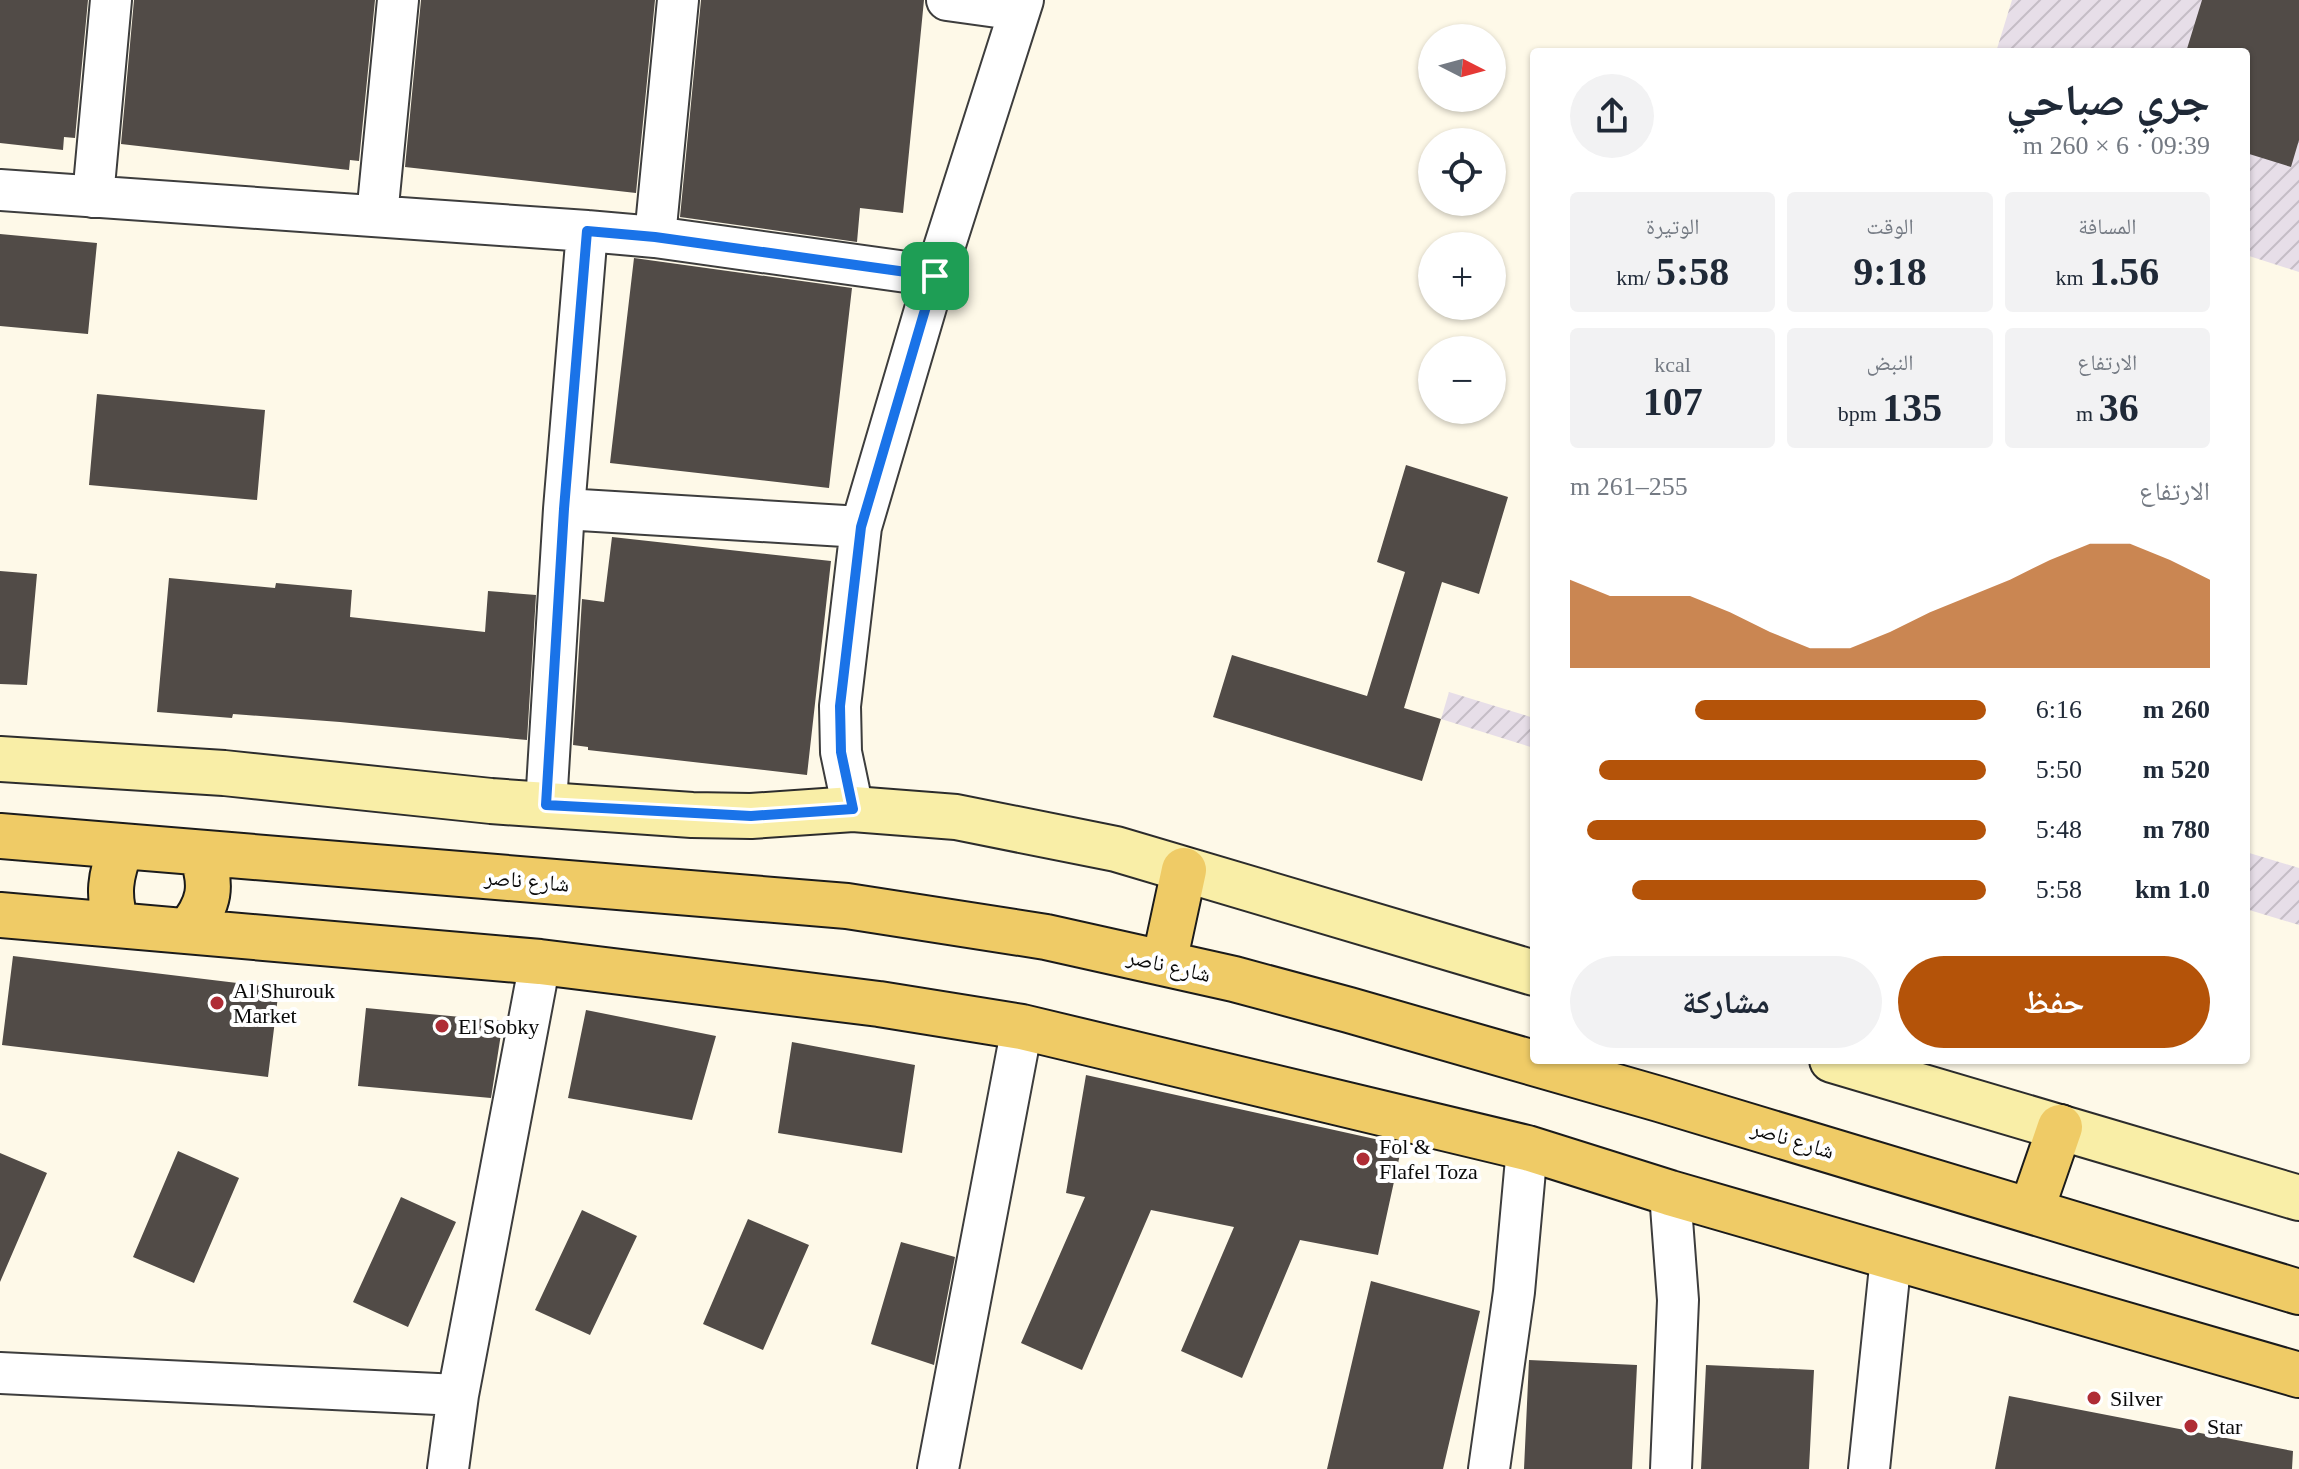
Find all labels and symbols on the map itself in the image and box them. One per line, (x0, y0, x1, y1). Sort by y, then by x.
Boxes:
north arrow (1418, 24, 1506, 112)
pin (901, 242, 969, 310)
street label: شارع ناصر (482, 864, 570, 898)
street label: شارع ناصر (1123, 944, 1213, 988)
place label: Al Shurouk Market (233, 978, 335, 1028)
marker: Al Shurouk Market (208, 994, 226, 1012)
place label: El Sobky (458, 1014, 539, 1039)
marker: El Sobky (433, 1017, 451, 1035)
street label: شارع ناصر (1747, 1115, 1837, 1165)
place label: Fol & Flafel Toza (1379, 1134, 1478, 1184)
marker: Fol & Flafel Toza (1354, 1150, 1372, 1168)
place label: Silver (2110, 1386, 2163, 1411)
marker: Silver (2085, 1389, 2103, 1407)
place label: Star (2207, 1414, 2243, 1439)
marker: Star (2182, 1417, 2200, 1435)

